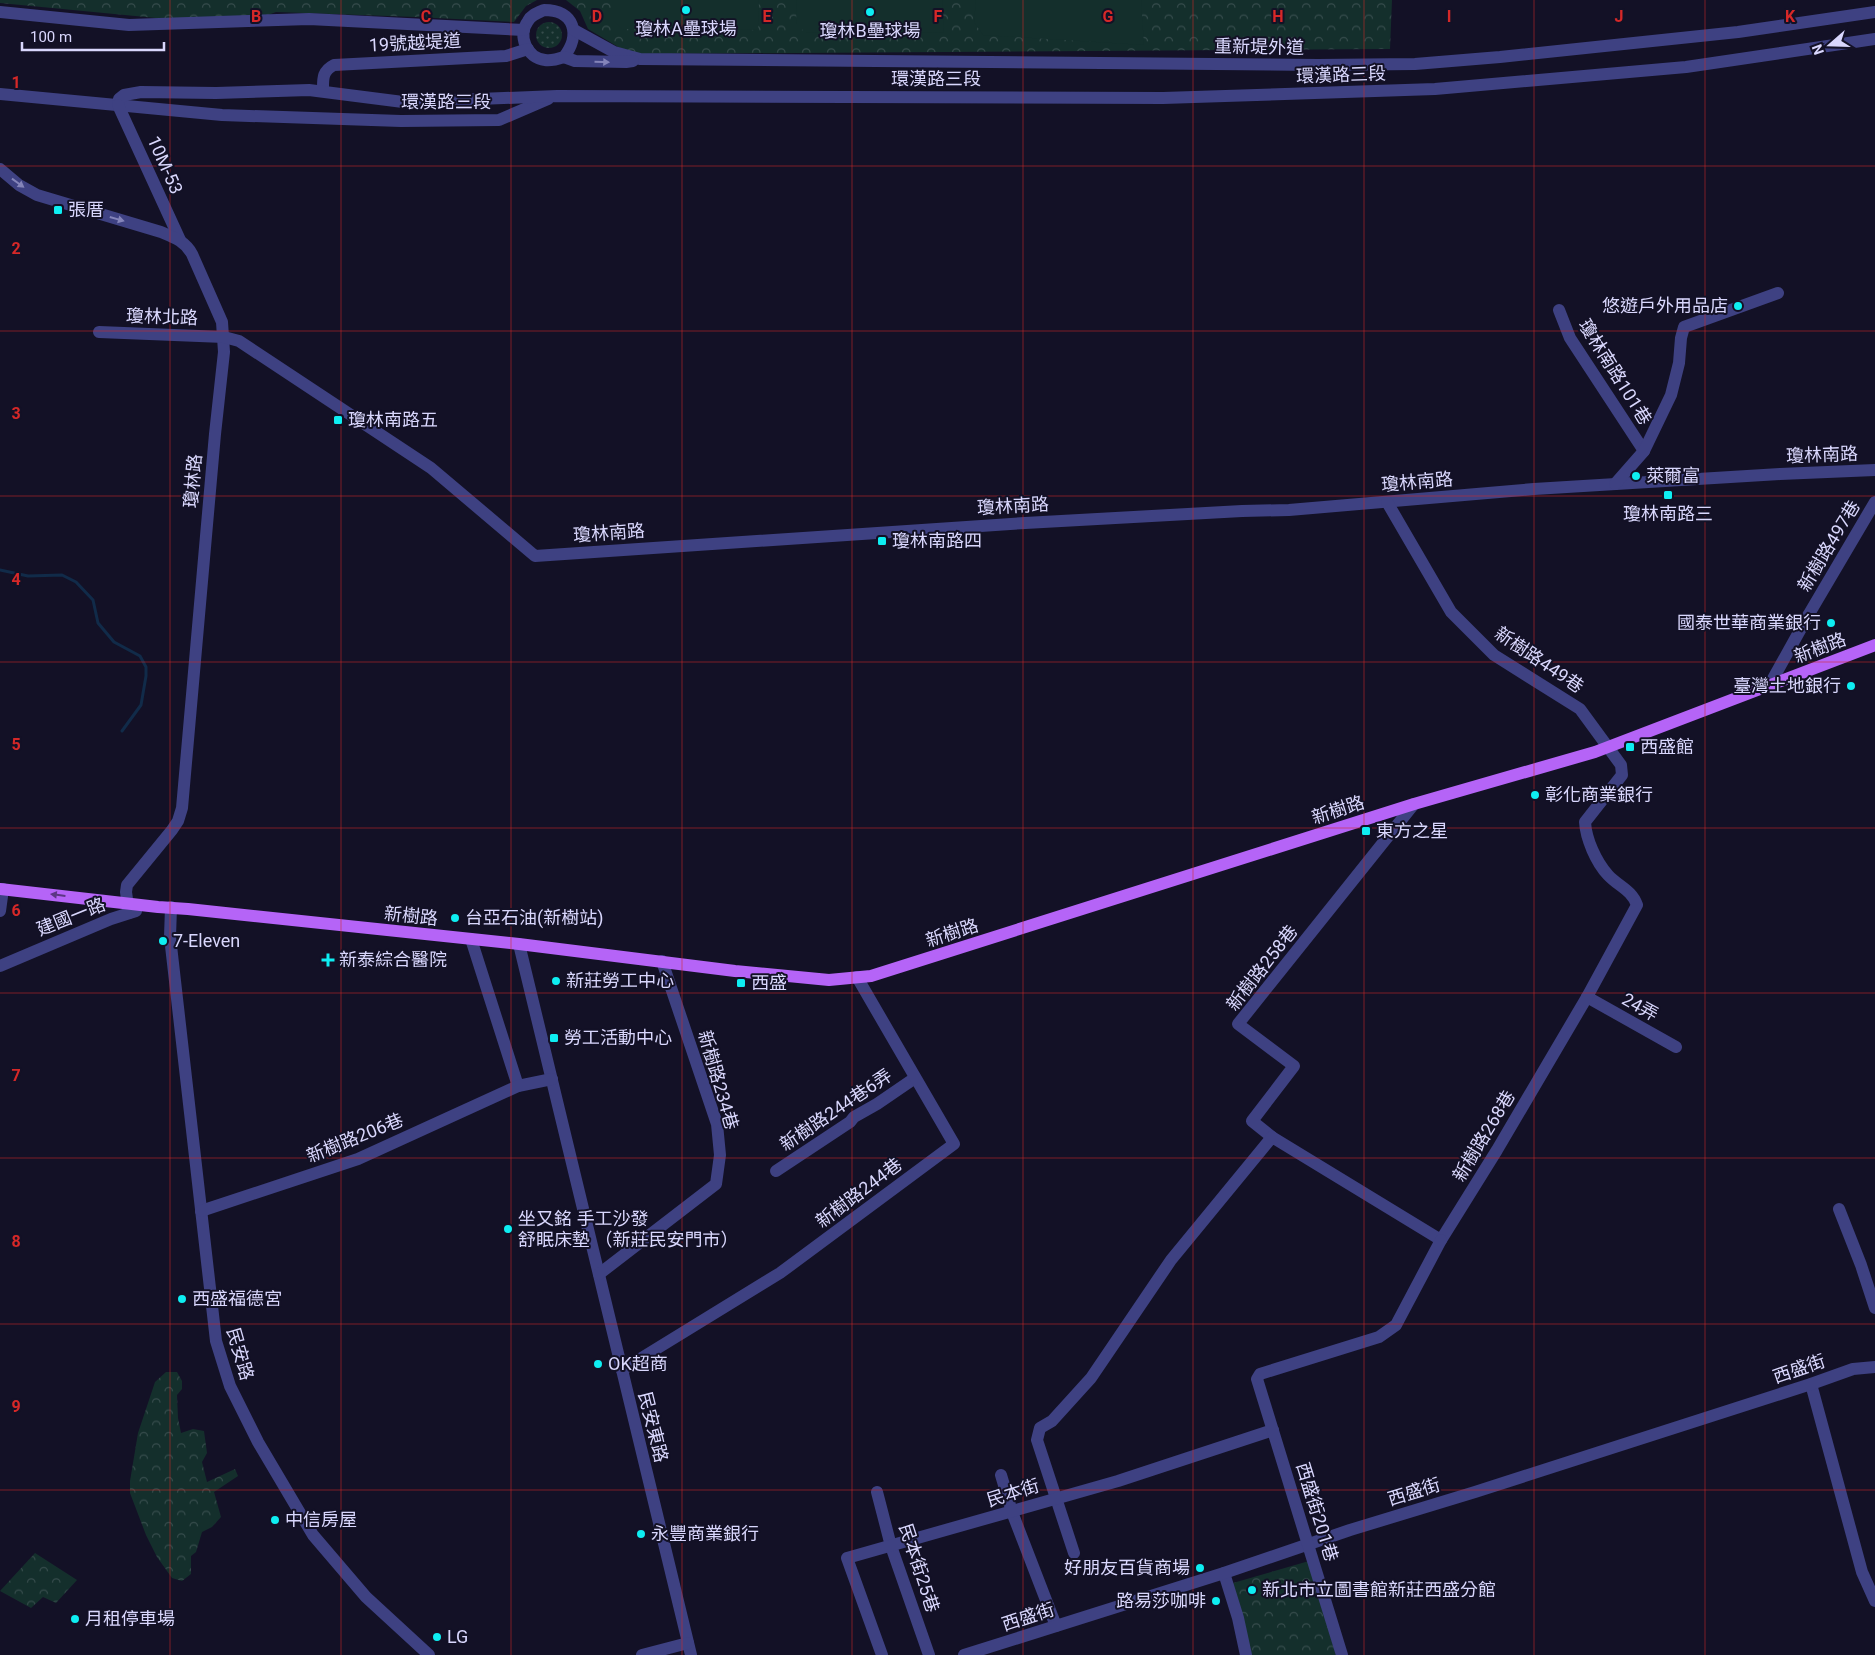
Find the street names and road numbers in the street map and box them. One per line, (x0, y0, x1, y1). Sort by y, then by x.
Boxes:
street label: 19號越堤道 (368, 30, 462, 55)
street label: 重新堤外道 (1214, 35, 1304, 58)
street label: 環漢路三段 (1296, 62, 1386, 87)
street label: 環漢路三段 (891, 68, 981, 89)
street label: 環漢路三段 (401, 91, 491, 112)
street label: 10M-53 (143, 133, 187, 197)
street label: 瓊林北路 (126, 305, 198, 328)
street label: 瓊林南路101巷 (1575, 315, 1656, 428)
street label: 瓊林南路 (1786, 443, 1858, 466)
street label: 瓊林路 (180, 453, 205, 509)
street label: 瓊林南路 (1380, 468, 1454, 495)
street label: 瓊林南路 (976, 493, 1049, 518)
street label: 新樹路497巷 (1793, 496, 1864, 595)
street label: 瓊林南路 (572, 520, 646, 545)
street label: 新樹路449巷 (1491, 622, 1588, 697)
street label: 新樹路 (1791, 628, 1849, 667)
street label: 新樹路 (1309, 791, 1367, 828)
street label: 建國一路 (34, 893, 108, 940)
street label: 新樹路 (383, 902, 439, 929)
street label: 新樹路 (923, 914, 981, 951)
street label: 新樹路258巷 (1222, 921, 1301, 1014)
street label: 24弄 (1618, 988, 1662, 1025)
street label: 新樹路234巷 (694, 1028, 743, 1132)
street label: 新樹路244巷6弄 (776, 1064, 896, 1155)
street label: 新樹路268巷 (1448, 1086, 1519, 1185)
street label: 新樹路206巷 (303, 1109, 406, 1166)
street label: 新樹路244巷 (812, 1153, 906, 1232)
street label: 民安路 (223, 1325, 258, 1383)
street label: 西盛街 (1770, 1350, 1828, 1387)
street label: 民安東路 (635, 1389, 672, 1464)
street label: 西盛街201巷 (1292, 1460, 1342, 1564)
street label: 西盛街 (1385, 1474, 1443, 1509)
street label: 民本街 (984, 1475, 1042, 1510)
street label: 民本街25巷 (895, 1521, 944, 1615)
street label: 西盛街 (999, 1598, 1057, 1635)

